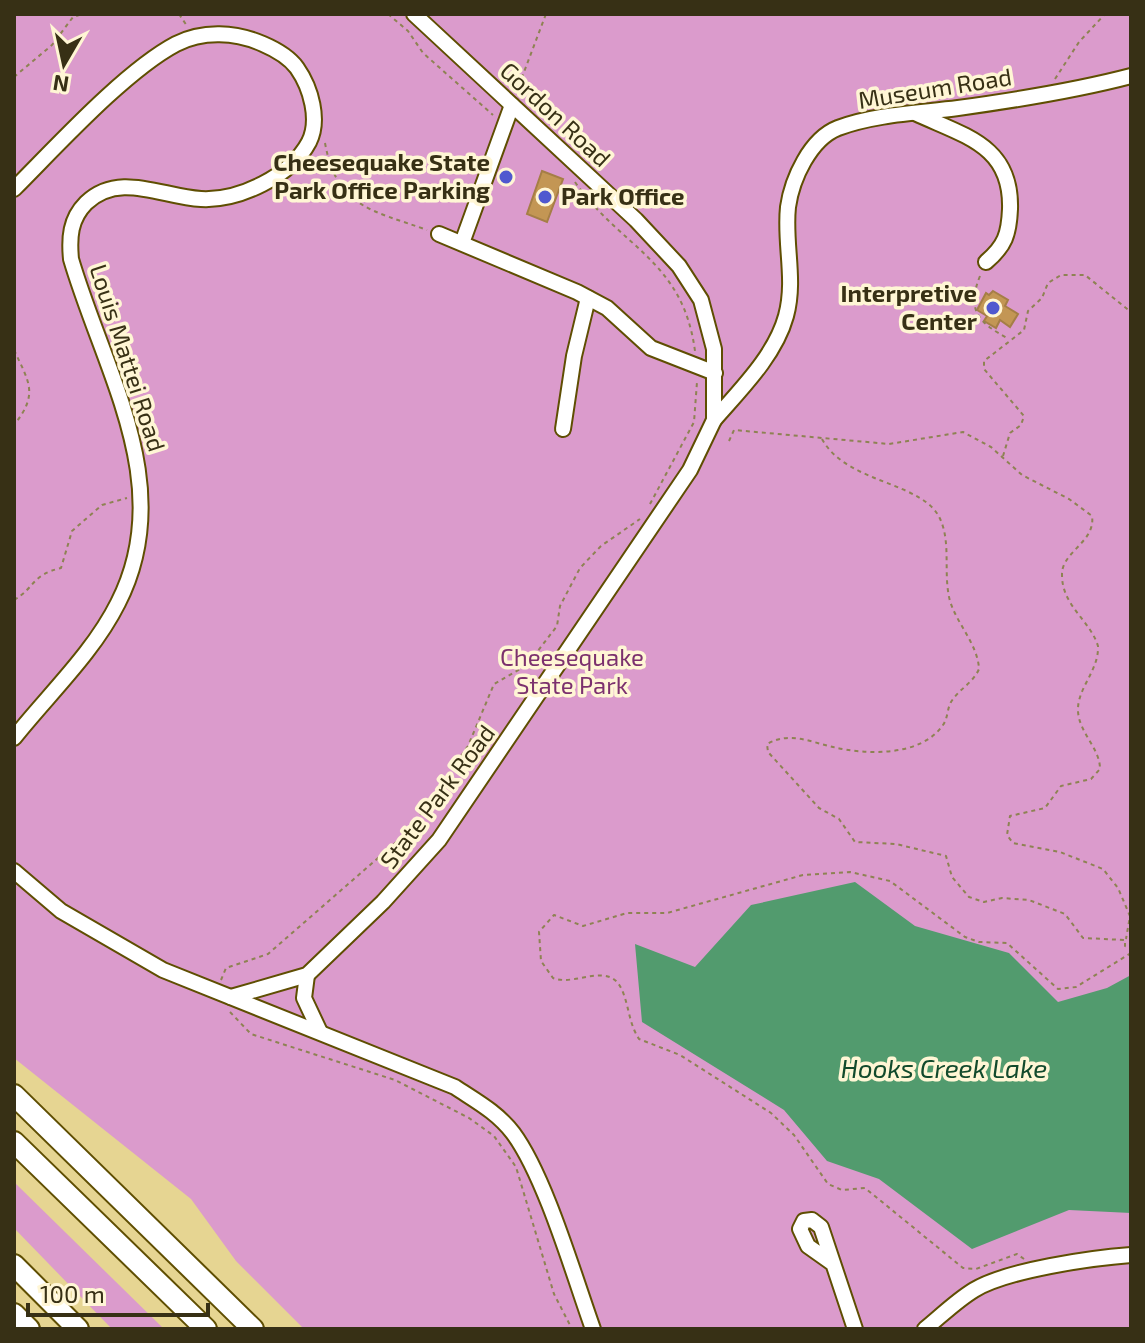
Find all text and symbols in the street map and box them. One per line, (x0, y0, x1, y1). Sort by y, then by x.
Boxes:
north arrow (24, 24, 104, 104)
street label: Gordon Road (495, 56, 617, 172)
street label: Museum Road (856, 61, 1014, 114)
text: N (51, 71, 71, 99)
place label: Cheesequake State Park Office Parking (273, 147, 490, 204)
marker: Cheesequake State Park Office Parking (497, 168, 515, 186)
place label: Park Office (561, 181, 685, 210)
marker: Park Office (536, 188, 554, 206)
street label: Louis Mattei Road (84, 260, 172, 455)
place label: Interpretive Center (841, 278, 978, 335)
marker: Interpretive Center (984, 299, 1002, 317)
park label: Cheesequake State Park (500, 642, 644, 699)
street label: State Park Road (373, 718, 500, 874)
water label: Hooks Creek Lake (841, 1052, 1047, 1083)
scale bar (28, 1267, 208, 1317)
text: 100 m (40, 1279, 105, 1308)

